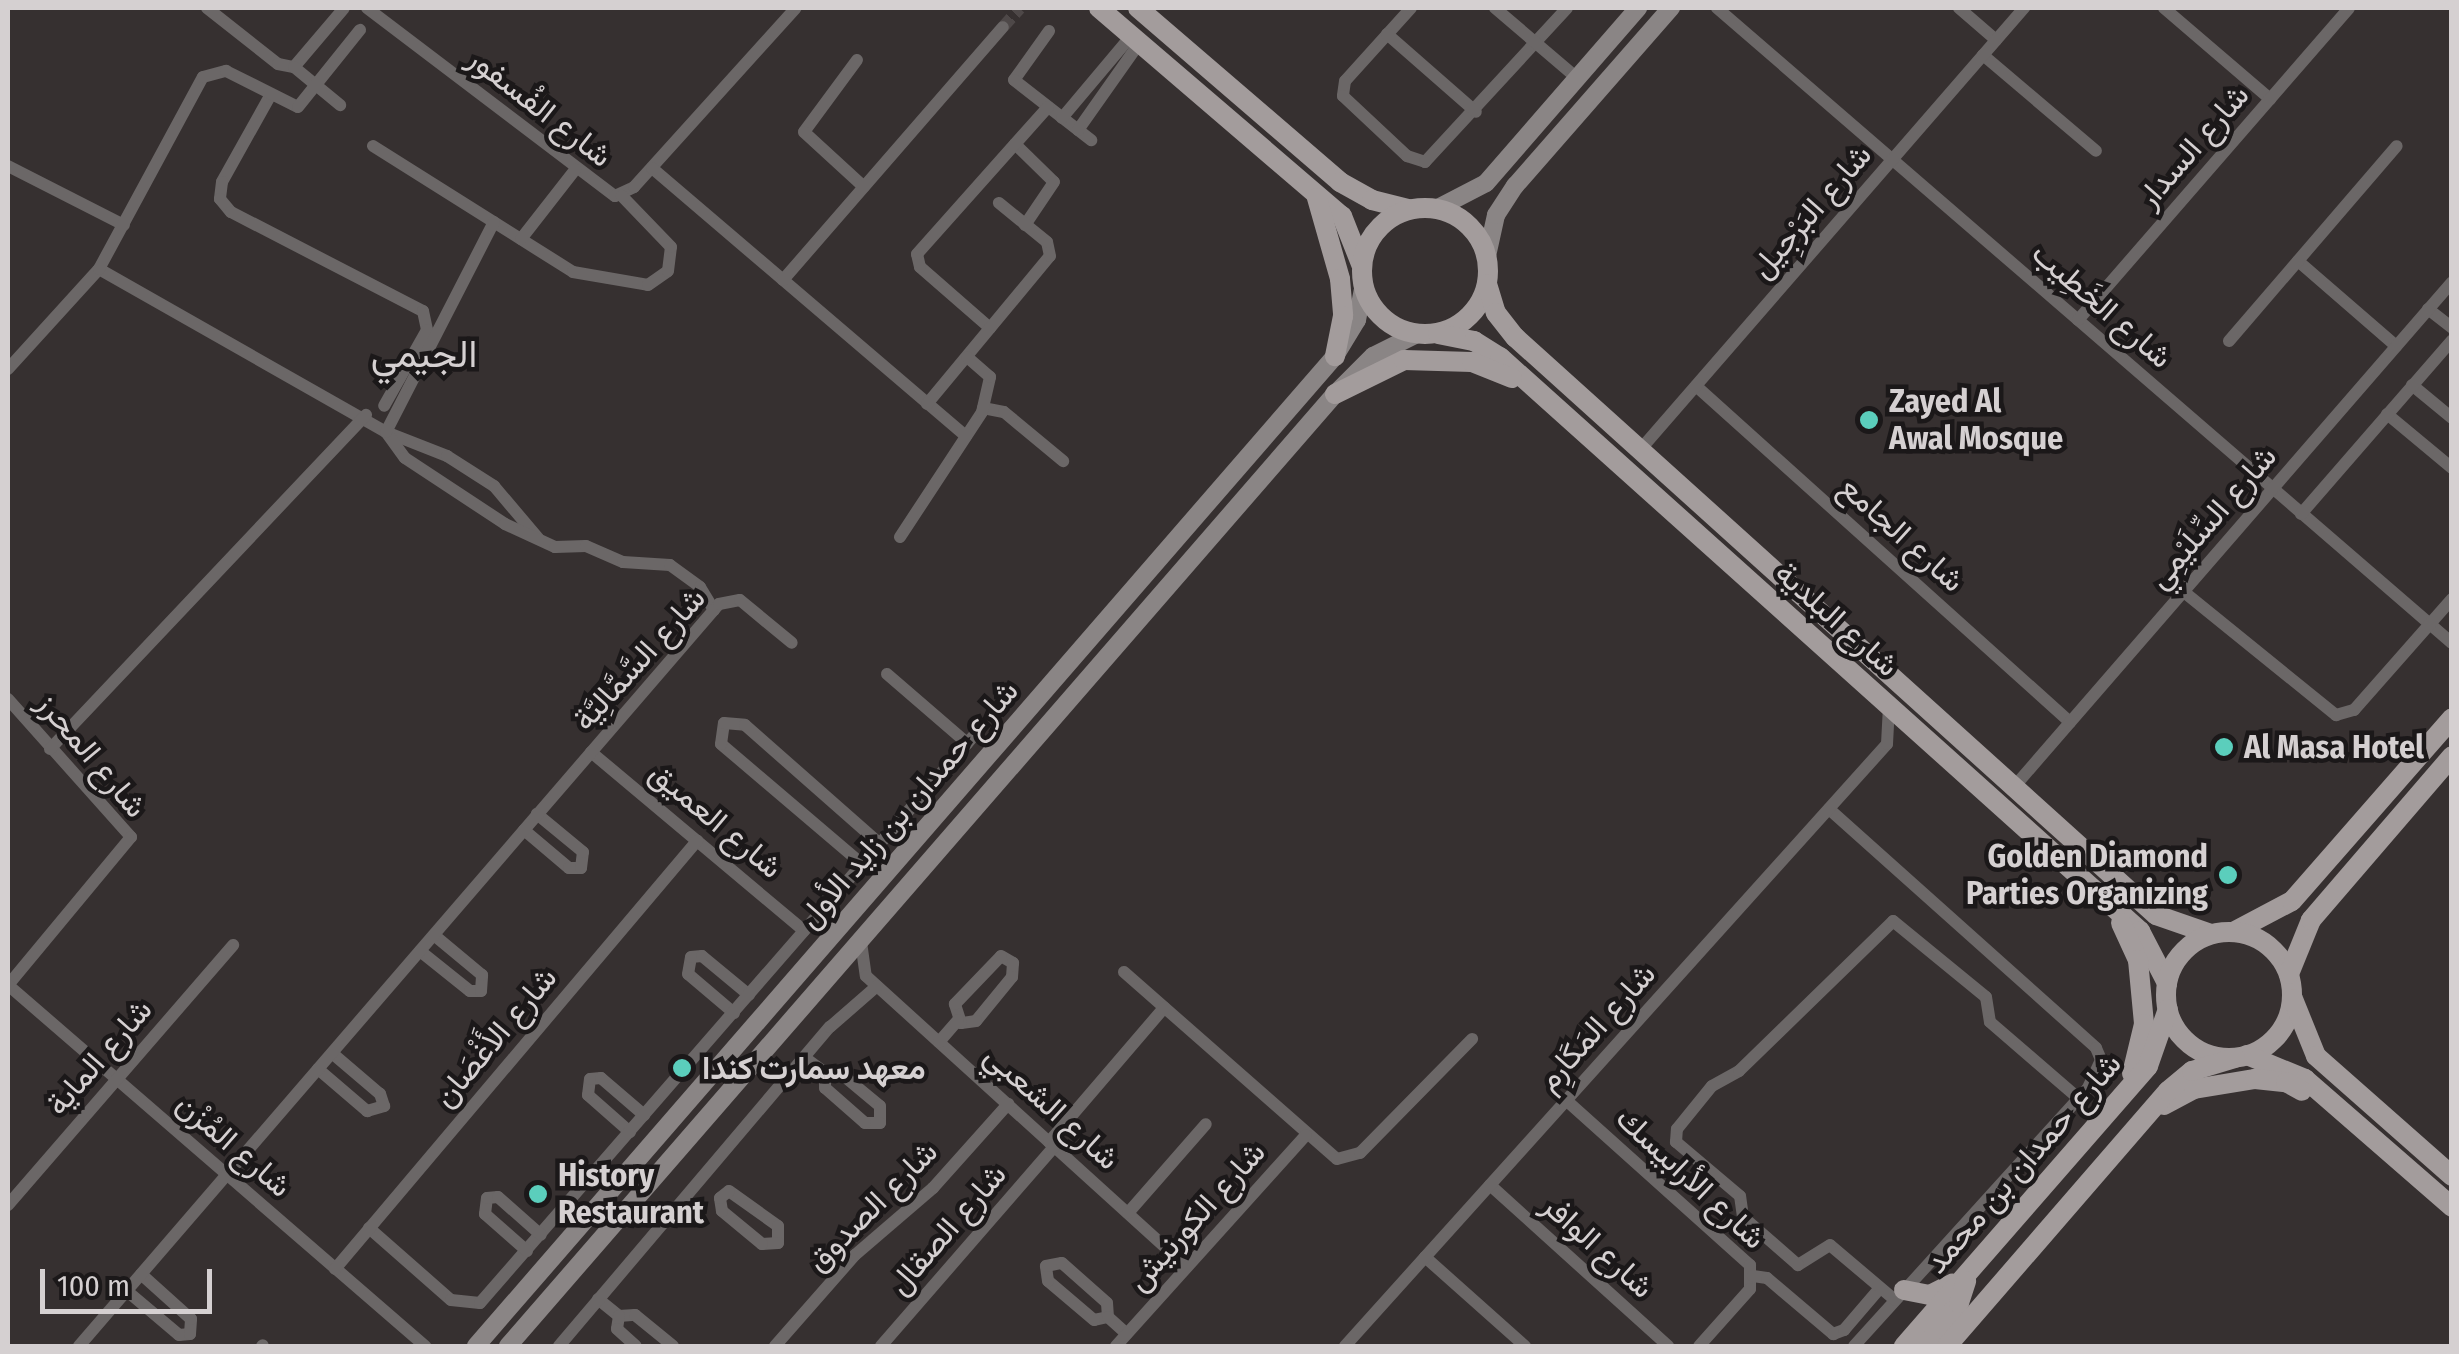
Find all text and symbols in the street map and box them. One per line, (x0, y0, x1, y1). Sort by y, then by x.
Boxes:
street label: شارع الفُسفور (460, 39, 620, 175)
street label: شارع السدار (2129, 76, 2257, 216)
street label: شارع البَرْجِيل (1742, 136, 1880, 286)
street label: شارع الخَطِيب (2024, 234, 2180, 376)
district label: الجيمي (371, 332, 477, 378)
place label: Zayed Al Awal Mosque (1889, 383, 2063, 458)
marker: Zayed Al Awal Mosque (1858, 409, 1880, 431)
street label: شارع السِّلَيْمِي (2139, 438, 2285, 596)
street label: شارع الجامع (1832, 468, 1972, 600)
street label: شارع البلدية (1767, 553, 1907, 685)
street label: شارع السَّمَّالِيَّة (565, 579, 713, 739)
street label: شارع حمدان بن زايد الأول (790, 672, 1026, 936)
street label: شارع المحرز (29, 685, 155, 825)
place label: Al Masa Hotel (2244, 728, 2424, 766)
marker: Al Masa Hotel (2213, 736, 2235, 758)
street label: شارع العميق (642, 753, 790, 887)
place label: Golden Diamond Parties Organizing (1966, 838, 2208, 913)
marker: Golden Diamond Parties Organizing (2217, 864, 2239, 886)
street label: شارع المَكَارِم (1529, 955, 1663, 1099)
street label: شارع الأَغْصَان (425, 959, 565, 1115)
street label: شارع الماية (38, 991, 160, 1123)
street label: شارع الشعبي (976, 1036, 1128, 1178)
street label: شارع حمدان بن محمد (1917, 1045, 2129, 1281)
place label: معهد سمارت كندا (702, 1049, 926, 1087)
marker: معهد سمارت كندا (671, 1057, 693, 1079)
street label: شارع المُزْن (169, 1085, 299, 1205)
street label: شارع الأرابيسك (1608, 1099, 1774, 1257)
street label: شارع الصدوق (799, 1133, 945, 1279)
street label: شارع الكورنيش (1119, 1133, 1273, 1299)
street label: شارع الصقال (880, 1156, 1014, 1302)
place label: History Restaurant (558, 1157, 704, 1232)
marker: History Restaurant (527, 1183, 549, 1205)
street label: شارع الوافر (1534, 1186, 1662, 1306)
scale bar (45, 1249, 218, 1311)
text: 100 m (57, 1268, 130, 1304)

